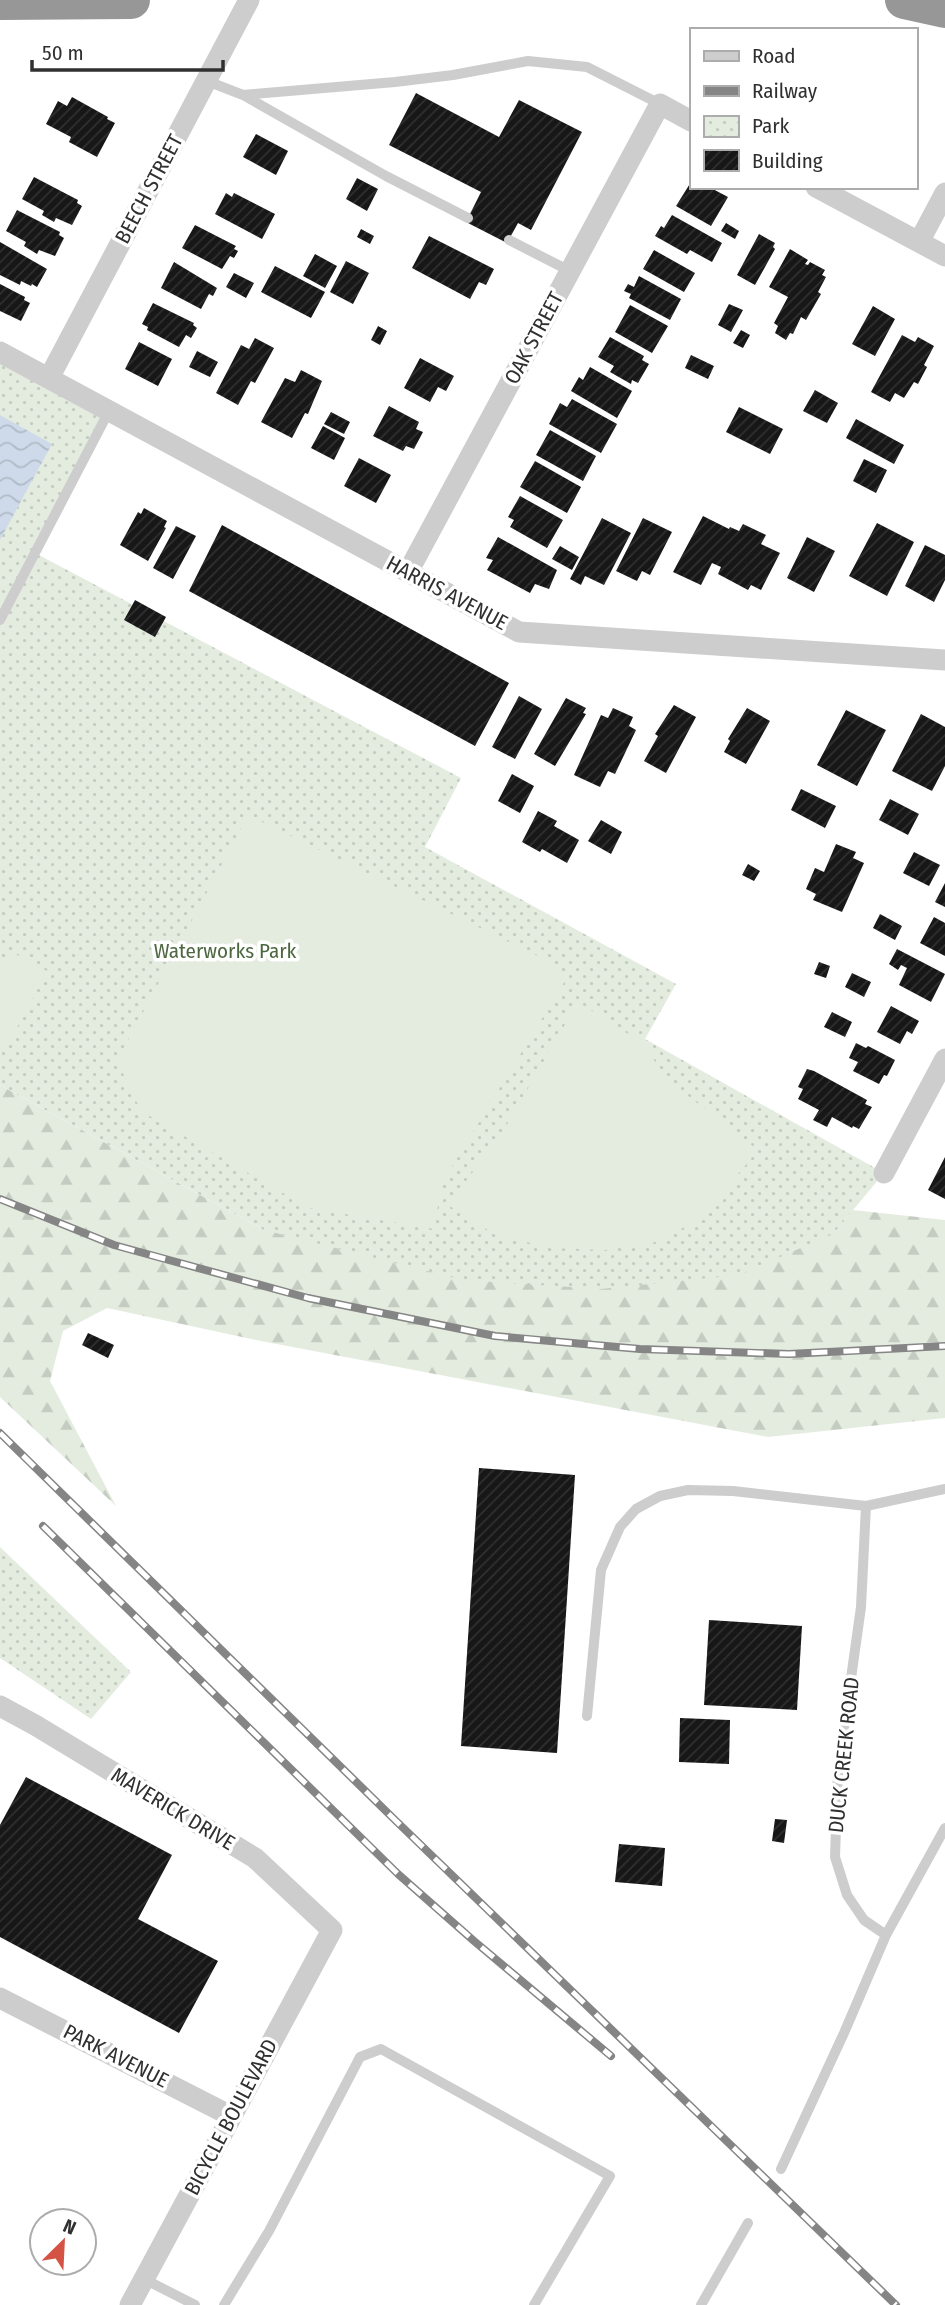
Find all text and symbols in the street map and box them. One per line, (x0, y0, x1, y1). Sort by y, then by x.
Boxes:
scale bar (32, 28, 222, 72)
legend (690, 28, 917, 189)
text: 50 m (42, 40, 84, 66)
text: Road (752, 43, 796, 69)
text: Railway (752, 78, 818, 104)
text: Park (752, 113, 790, 139)
street label: BEECH STREET (109, 130, 189, 248)
text: Building (752, 148, 823, 174)
street label: OAK STREET (499, 287, 569, 389)
street label: HARRIS AVENUE (382, 550, 512, 636)
park label: Waterworks Park (154, 938, 297, 964)
street label: DUCK CREEK ROAD (823, 1676, 865, 1834)
street label: MAVERICK DRIVE (106, 1762, 240, 1856)
street label: PARK AVENUE (59, 2018, 173, 2094)
street label: BICYCLE BOULEVARD (179, 2034, 283, 2200)
north arrow (28, 2207, 98, 2277)
text: N (60, 2214, 80, 2240)

